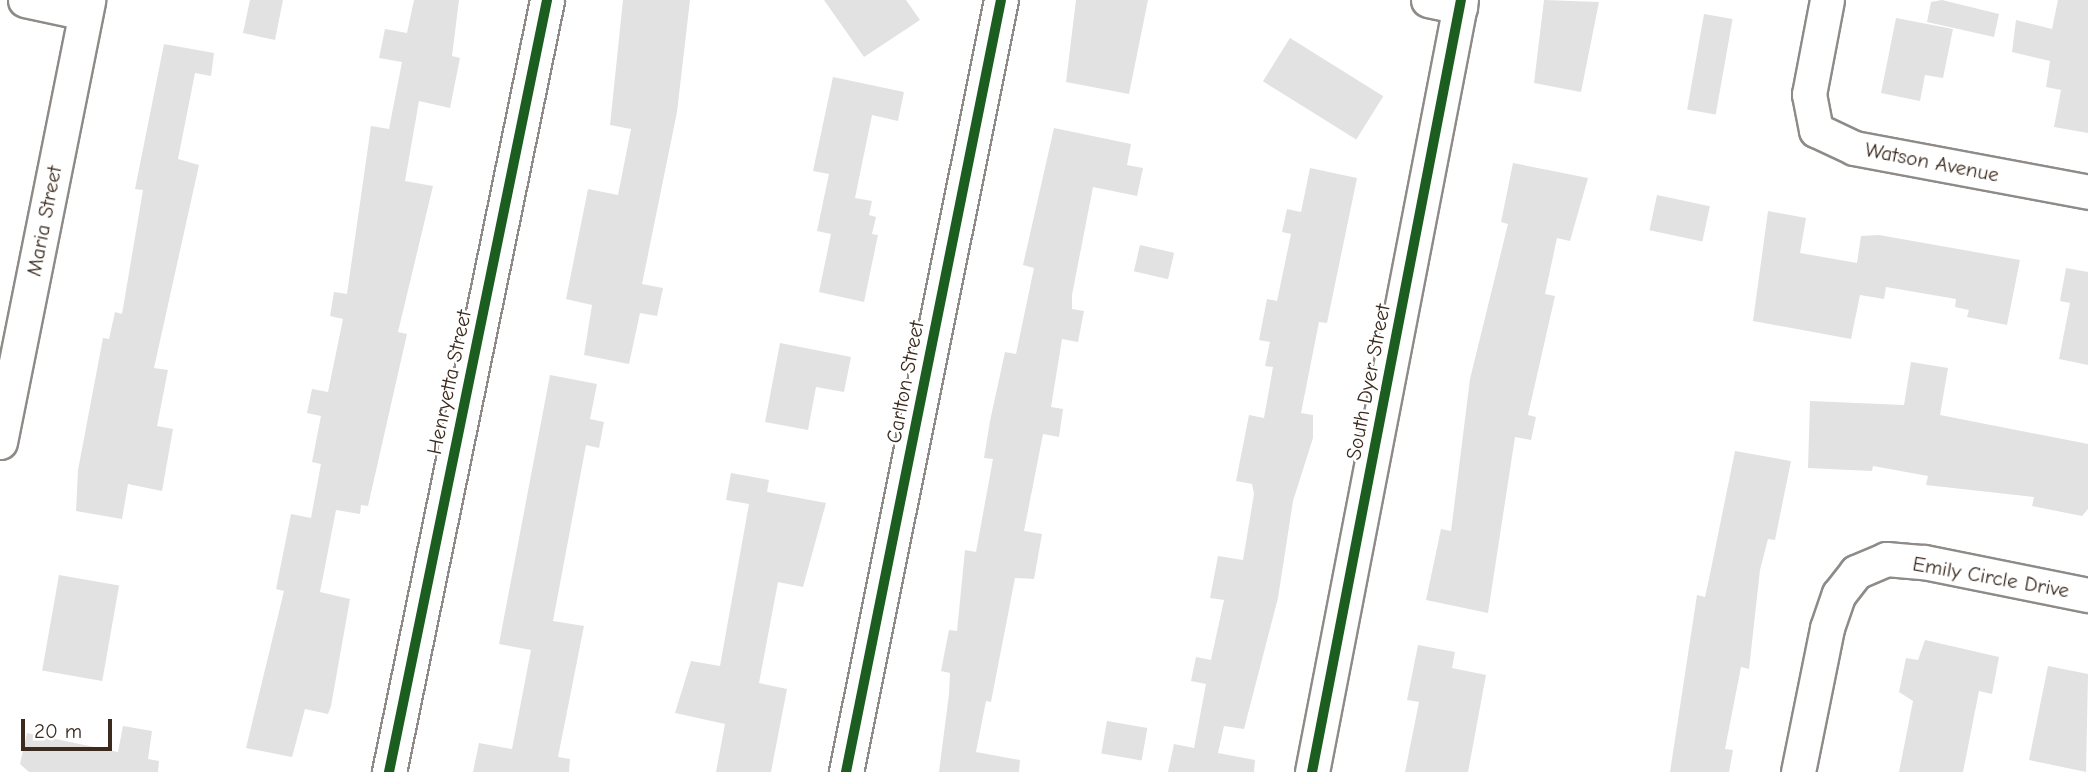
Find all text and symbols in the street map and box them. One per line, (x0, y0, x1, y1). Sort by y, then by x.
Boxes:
street label: Watson Avenue (1863, 137, 2001, 187)
street label: Maria Street (21, 164, 67, 278)
street label: South Dyer Street (1341, 302, 1395, 462)
street label: Henryetta Street (421, 307, 477, 457)
street label: Carlton Street (881, 319, 929, 445)
street label: Emily Circle Drive (1911, 551, 2071, 603)
scale bar (24, 706, 116, 750)
text: 20 m (34, 719, 82, 743)

